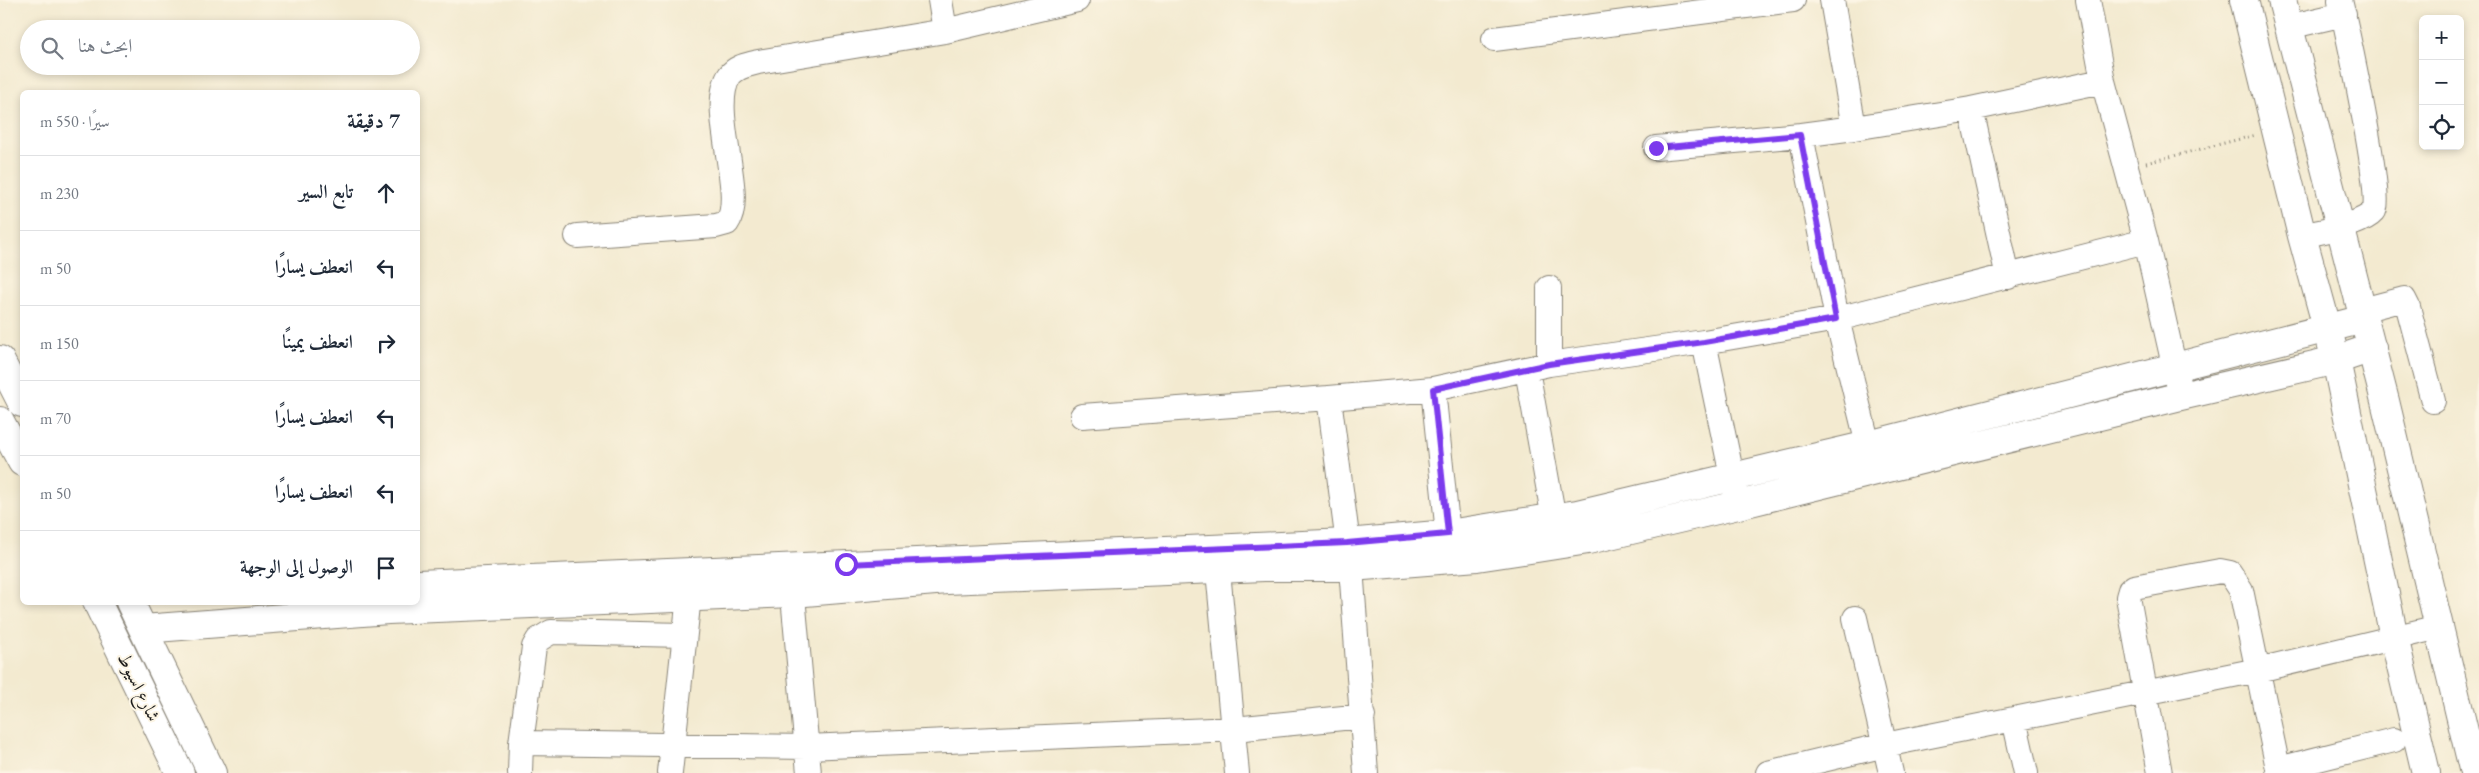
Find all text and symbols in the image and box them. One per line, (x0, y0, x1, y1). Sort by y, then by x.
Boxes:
map controls (2419, 15, 2464, 150)
button: + (2419, 15, 2464, 60)
search box (20, 20, 420, 75)
text: ابحث هنا (78, 33, 132, 58)
icon: search (38, 34, 66, 62)
button: − (2419, 60, 2464, 105)
button: locate (2419, 105, 2464, 150)
text: 7 دقيقة (347, 107, 400, 134)
text: سيرًا · 550 m (40, 111, 110, 132)
route end (1645, 137, 1668, 160)
text: تابع السير (299, 179, 353, 204)
icon: ahead (372, 179, 400, 207)
text: 230 m (40, 183, 79, 204)
text: انعطف يسارًا (275, 254, 353, 279)
icon: left (372, 254, 400, 282)
text: 50 m (40, 258, 71, 279)
text: انعطف يمينًا (282, 329, 353, 354)
icon: right (372, 329, 400, 357)
text: 150 m (40, 333, 79, 354)
text: انعطف يسارًا (275, 404, 353, 429)
icon: left (372, 404, 400, 432)
text: 70 m (40, 408, 71, 429)
text: انعطف يسارًا (275, 479, 353, 504)
icon: left (372, 479, 400, 507)
text: 50 m (40, 483, 71, 504)
route start (835, 553, 858, 576)
text: الوصول إلى الوجهة (240, 554, 353, 579)
icon: arrive (372, 554, 400, 582)
street label: شارع اسيوط (109, 649, 166, 727)

